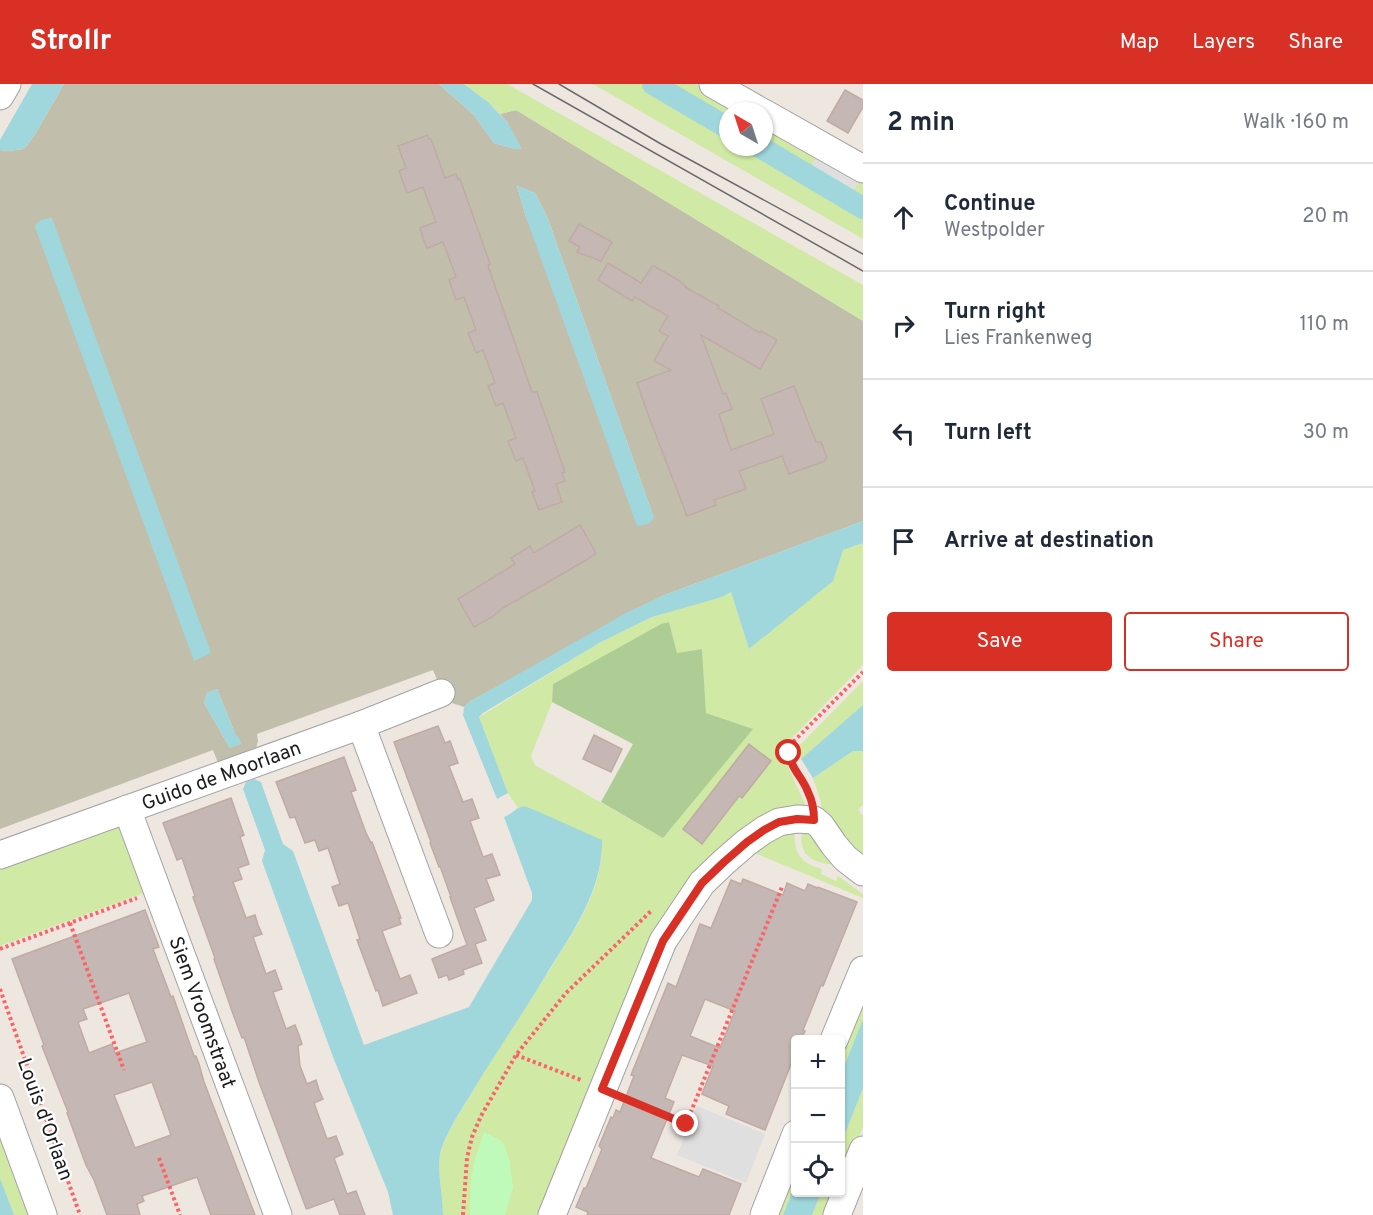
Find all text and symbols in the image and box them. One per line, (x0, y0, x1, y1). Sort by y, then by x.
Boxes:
text: Strollr (30, 24, 112, 60)
text: Map (1120, 29, 1159, 56)
text: Layers (1192, 29, 1255, 56)
text: Share (1288, 29, 1343, 56)
north arrow (719, 102, 773, 156)
text: 2 min (887, 107, 955, 140)
text: Walk · 160 m (1243, 110, 1349, 136)
text: Continue (944, 191, 1035, 218)
icon: ahead (887, 201, 920, 234)
text: 20 m (1302, 204, 1349, 230)
text: Westpolder (944, 218, 1045, 244)
text: Turn right (944, 299, 1046, 326)
icon: right (887, 309, 920, 342)
text: 110 m (1300, 312, 1349, 338)
text: Lies Frankenweg (944, 326, 1093, 352)
icon: left (887, 417, 920, 450)
text: Turn left (944, 420, 1032, 447)
text: 30 m (1303, 420, 1349, 446)
icon: arrive (887, 525, 920, 558)
text: Arrive at destination (944, 528, 1154, 555)
button: Save (887, 612, 1112, 671)
button: Share (1124, 612, 1349, 671)
street label: Guido de Moorlaan (138, 736, 305, 818)
route start (775, 739, 801, 765)
street label: Siem Vroomstraat (162, 933, 241, 1092)
map controls (791, 1035, 845, 1197)
button: + (791, 1035, 845, 1089)
street label: Louis d'Orlaan (10, 1055, 78, 1185)
button: − (791, 1089, 845, 1143)
route end (672, 1110, 698, 1136)
button: locate (791, 1143, 845, 1197)

